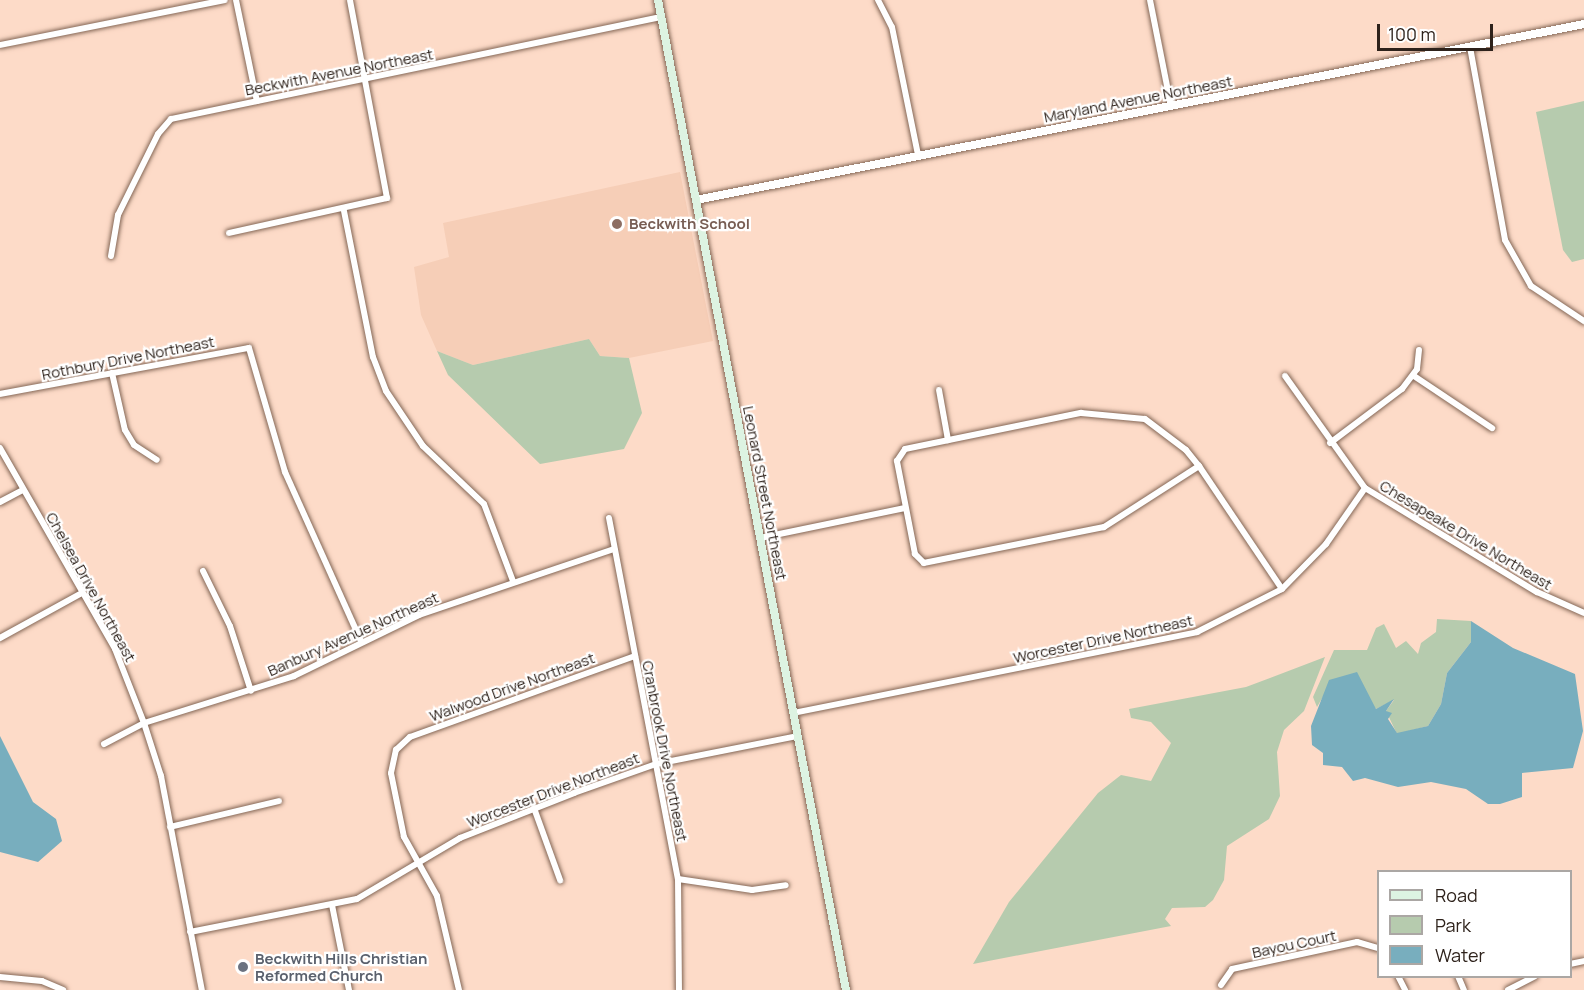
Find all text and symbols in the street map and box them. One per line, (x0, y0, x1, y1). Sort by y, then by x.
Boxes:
scale bar (1380, 12, 1496, 50)
text: 100 m (1388, 22, 1436, 46)
street label: Beckwith Avenue Northeast (243, 45, 435, 99)
street label: Maryland Avenue Northeast (1042, 72, 1234, 126)
place label: Beckwith School (629, 215, 750, 233)
marker: Beckwith School (610, 217, 624, 231)
street label: Rothbury Drive Northeast (40, 332, 216, 384)
street label: Leonard Street Northeast (739, 404, 791, 582)
street label: Chesapeake Drive Northeast (1377, 476, 1555, 594)
street label: Chelsea Drive Northeast (42, 509, 140, 665)
street label: Banbury Avenue Northeast (265, 588, 441, 680)
street label: Worcester Drive Northeast (1012, 611, 1194, 667)
street label: Walwood Drive Northeast (427, 649, 597, 725)
street label: Cranbrook Drive Northeast (639, 659, 691, 843)
street label: Worcester Drive Northeast (464, 749, 642, 831)
legend (1377, 870, 1572, 978)
text: Road (1435, 883, 1478, 907)
text: Park (1435, 913, 1471, 937)
street label: Bayou Court (1250, 926, 1338, 962)
text: Water (1435, 943, 1485, 967)
place label: Beckwith Hills Christian Reformed Church (255, 949, 427, 984)
marker: Beckwith Hills Christian Reformed Church (236, 960, 250, 974)

